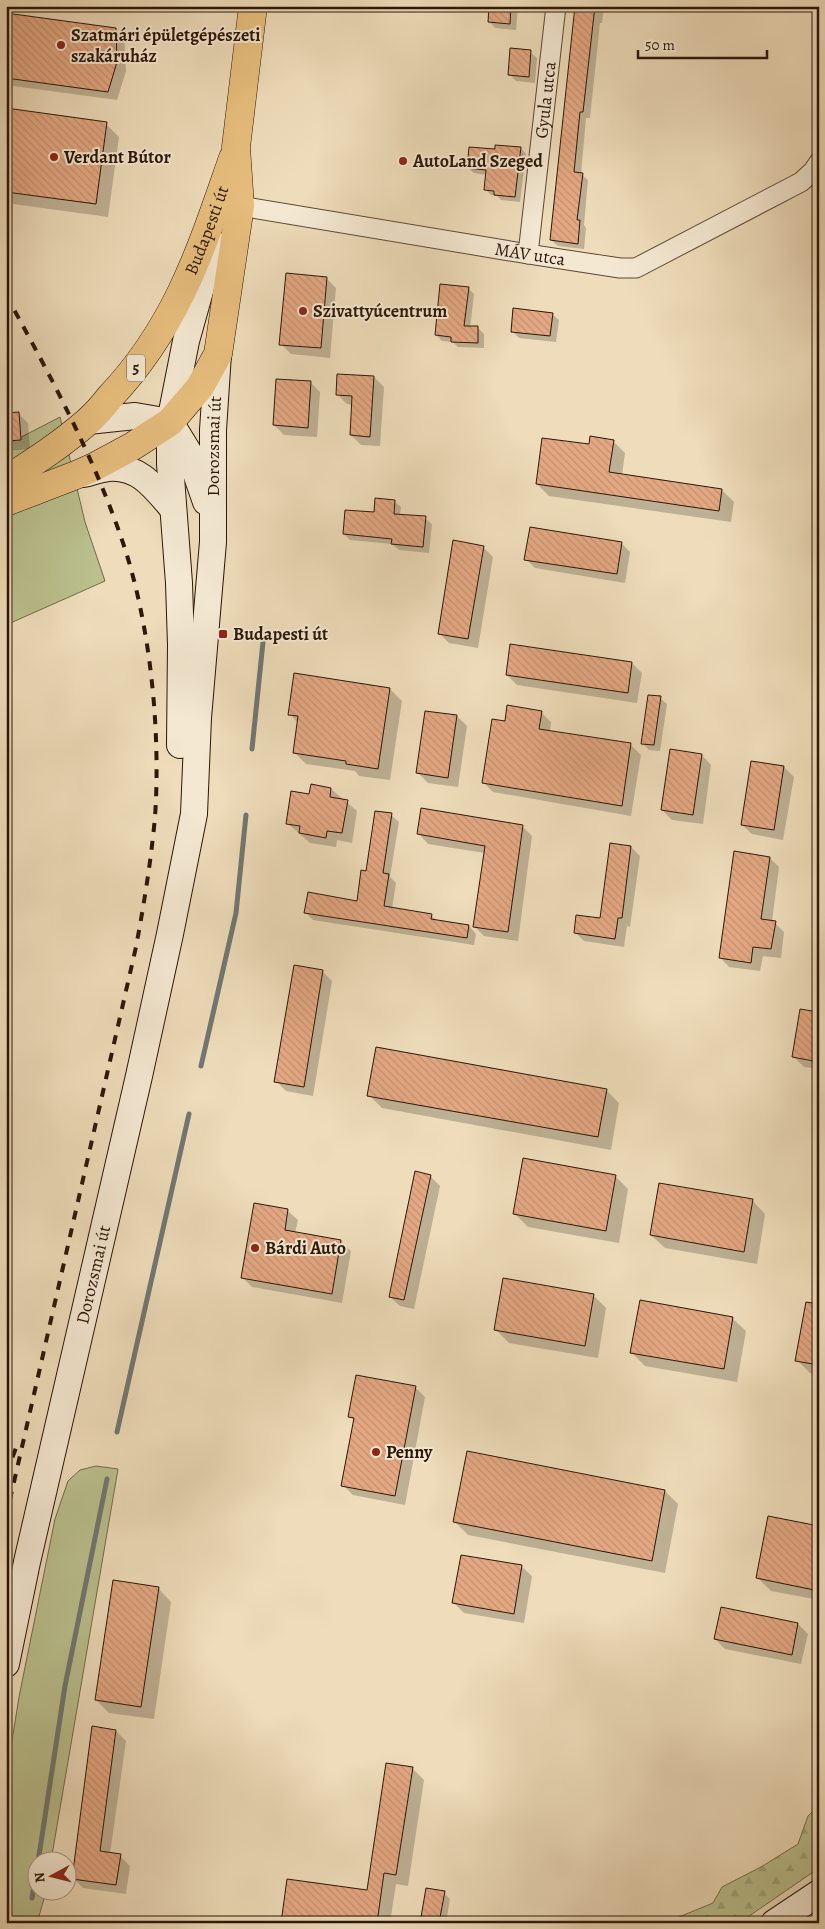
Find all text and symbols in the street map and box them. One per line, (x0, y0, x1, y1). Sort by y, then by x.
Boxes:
place label: Szatmári épületgépészeti szakáruház (71, 23, 260, 68)
scale bar (638, 28, 766, 60)
text: 50 m (645, 35, 675, 55)
marker: Szatmári épületgépészeti szakáruház (55, 39, 67, 51)
street label: Gyula utca (529, 60, 562, 140)
place label: Verdant Bútor (63, 145, 171, 169)
place label: AutoLand Szeged (412, 149, 543, 173)
marker: Verdant Bútor (48, 151, 60, 163)
marker: AutoLand Szeged (397, 155, 409, 167)
street label: Budapesti út (179, 182, 234, 279)
street label: MÁV utca (493, 237, 568, 272)
place label: Szivattyúcentrum (313, 299, 447, 323)
marker: Szivattyúcentrum (297, 305, 309, 317)
road number: 5 (127, 354, 145, 382)
street label: Dorozsmai út (201, 395, 227, 497)
place label: Budapesti út (233, 622, 328, 646)
marker: Budapesti út (217, 628, 229, 640)
street label: Dorozsmai út (70, 1223, 116, 1326)
place label: Bárdi Auto (265, 1236, 346, 1260)
marker: Bárdi Auto (249, 1242, 261, 1254)
place label: Penny (386, 1440, 433, 1464)
marker: Penny (370, 1446, 382, 1458)
north arrow (28, 1852, 78, 1902)
text: N (30, 1871, 50, 1884)

